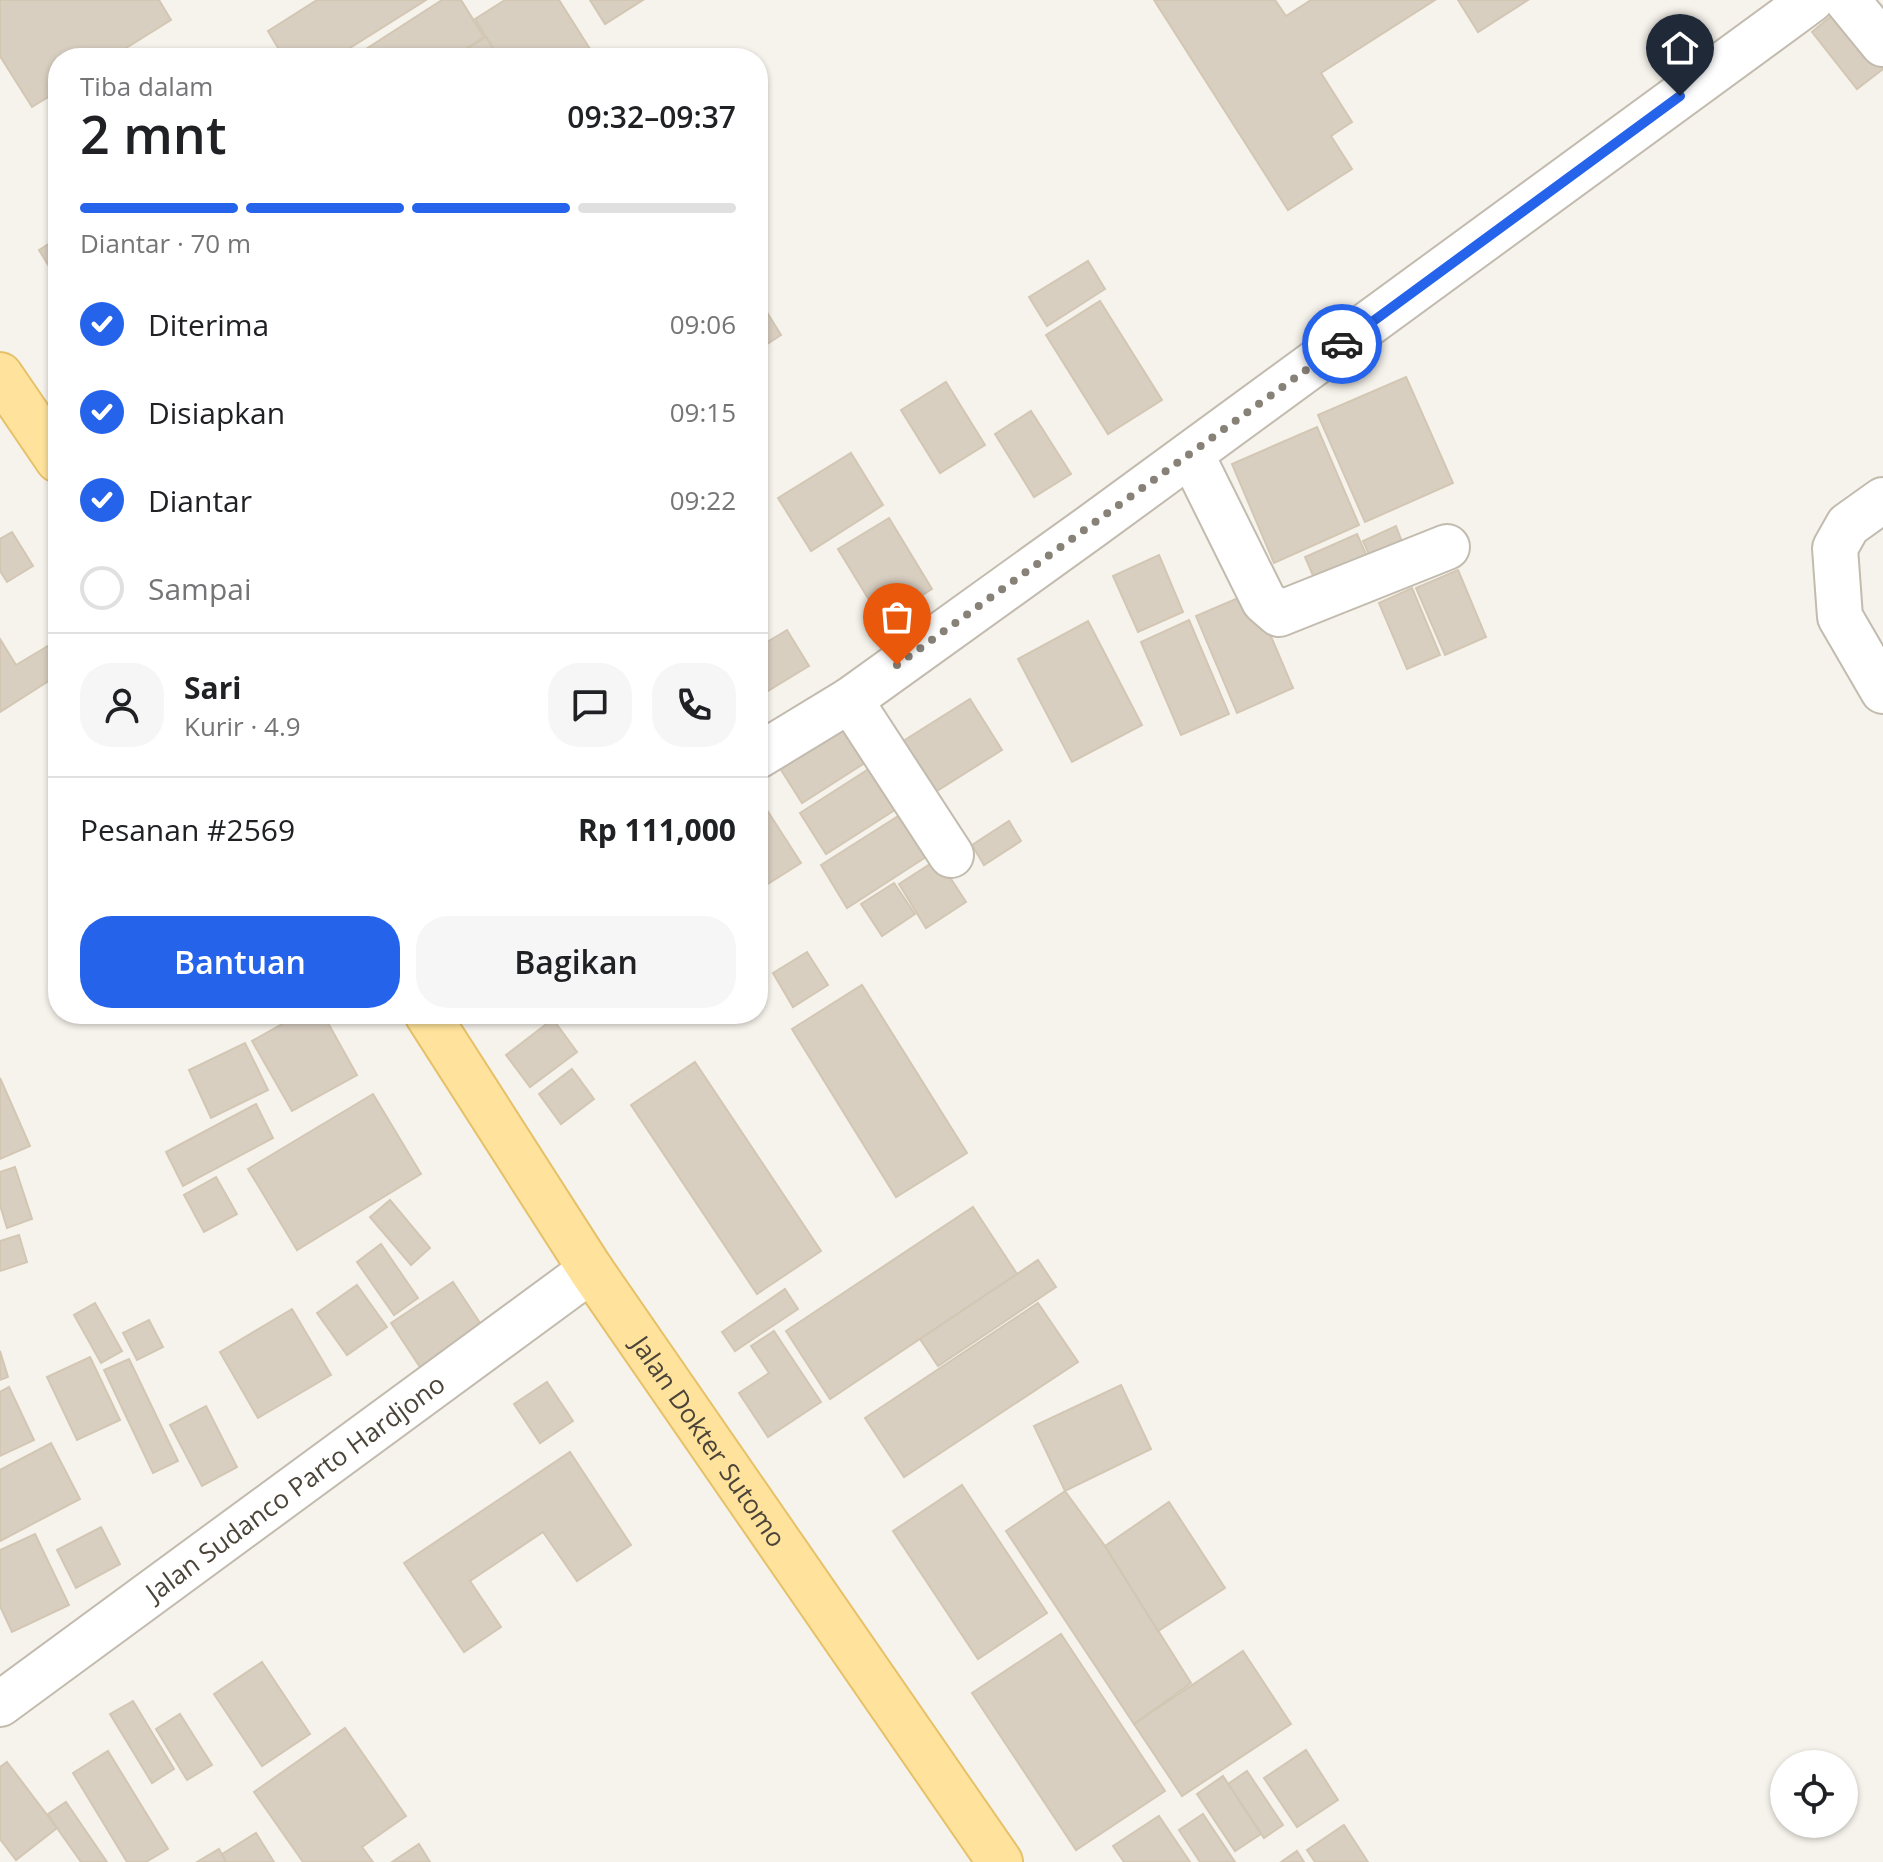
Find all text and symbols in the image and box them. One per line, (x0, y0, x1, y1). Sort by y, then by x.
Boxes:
pin (1646, 14.0, 1714, 96)
icon: home (1658, 26, 1702, 70)
text: Tiba dalam (80, 68, 213, 104)
text: 09:32–09:37 (567, 96, 736, 137)
text: 2 mnt (80, 98, 226, 169)
text: Diantar · 70 m (80, 225, 251, 261)
icon: check (80, 302, 124, 346)
text: Diterima (148, 304, 269, 345)
courier (1302, 304, 1382, 384)
text: 09:06 (670, 306, 736, 342)
icon: car (1320, 322, 1364, 366)
icon: check (80, 390, 124, 434)
text: Disiapkan (148, 392, 285, 433)
text: 09:15 (670, 394, 736, 430)
icon: check (80, 478, 124, 522)
text: Diantar (148, 480, 252, 521)
text: 09:22 (670, 482, 736, 518)
text: Sampai (148, 568, 252, 609)
pin (863, 583, 931, 665)
icon: bag (875, 595, 919, 639)
button: person (80, 663, 164, 747)
button: chat (548, 663, 632, 747)
button: phone (652, 663, 736, 747)
text: Sari (184, 667, 241, 708)
text: Kurir · 4.9 (184, 708, 301, 744)
text: Pesanan #2569 (80, 809, 295, 850)
text: Rp 111,000 (578, 809, 736, 850)
button: Bantuan (80, 916, 400, 1008)
button: Bagikan (416, 916, 736, 1008)
street label: Jalan Dokter Sutomo (622, 1326, 795, 1554)
street label: Jalan Sudanco Parto Hardjono (136, 1365, 452, 1611)
map controls (1770, 1750, 1858, 1838)
button: locate (1770, 1750, 1858, 1838)

